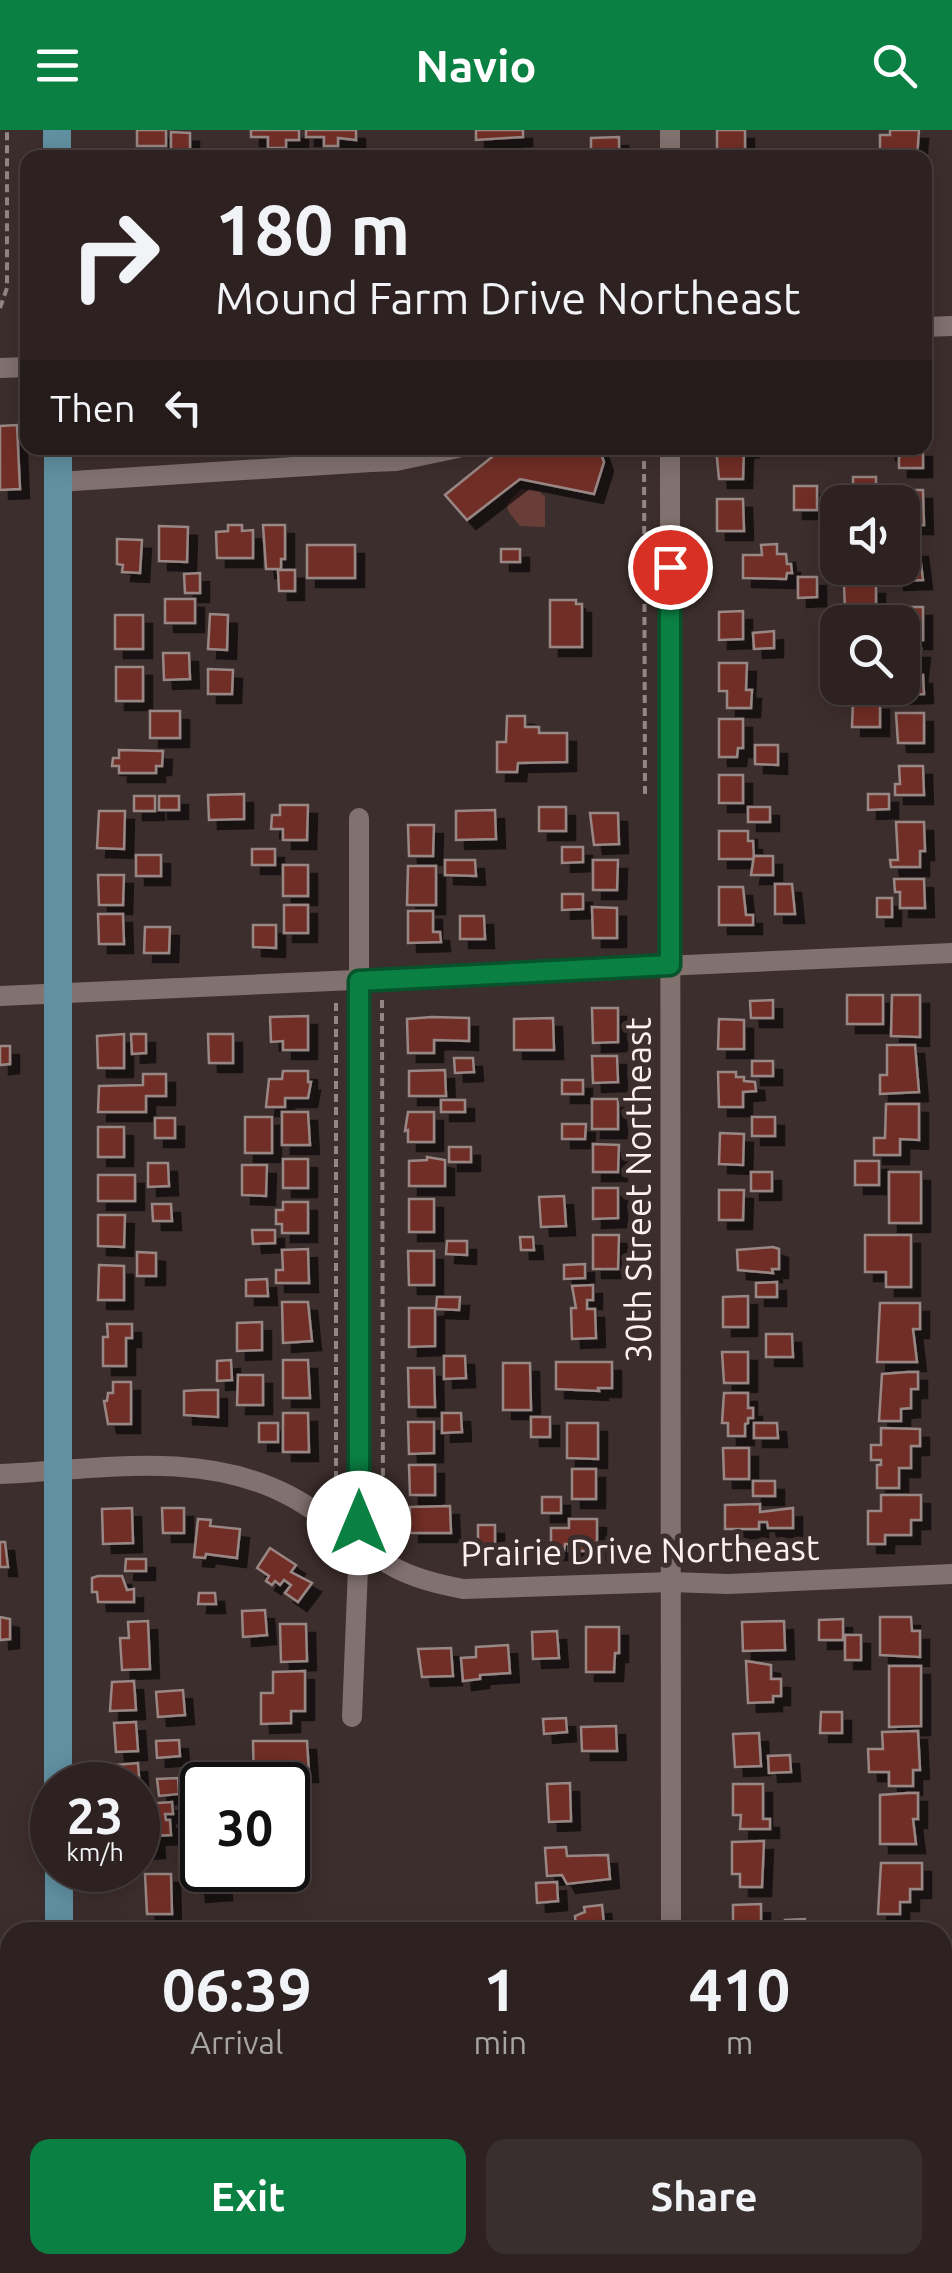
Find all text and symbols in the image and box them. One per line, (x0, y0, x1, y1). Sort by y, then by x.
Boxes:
icon: menu (30, 38, 85, 93)
icon: search (867, 38, 922, 93)
text: Navio (415, 40, 537, 91)
icon: right (50, 190, 180, 320)
text: 180 m (215, 190, 410, 268)
text: Mound Farm Drive Northeast (215, 272, 801, 323)
icon: left (156, 380, 211, 435)
text: Then (50, 387, 136, 429)
map controls (820, 485, 920, 705)
button: sound (820, 485, 920, 585)
pin (628, 525, 713, 610)
icon: arrive (643, 540, 698, 595)
button: search (820, 605, 920, 705)
street label: 30th Street Northeast (618, 1017, 658, 1363)
position arrow (307, 1471, 411, 1575)
street label: Prairie Drive Northeast (460, 1527, 820, 1573)
speed limit sign: 30 (180, 1762, 310, 1892)
text: 23 (67, 1787, 123, 1843)
text: km/h (66, 1838, 124, 1866)
text: 06:39 (162, 1955, 312, 2022)
text: 1 (483, 1955, 517, 2022)
text: 410 (689, 1955, 790, 2022)
text: Arrival (190, 2024, 283, 2060)
text: min (473, 2024, 527, 2060)
text: m (726, 2024, 753, 2060)
button: Exit (30, 2139, 466, 2254)
button: Share (486, 2139, 922, 2254)

